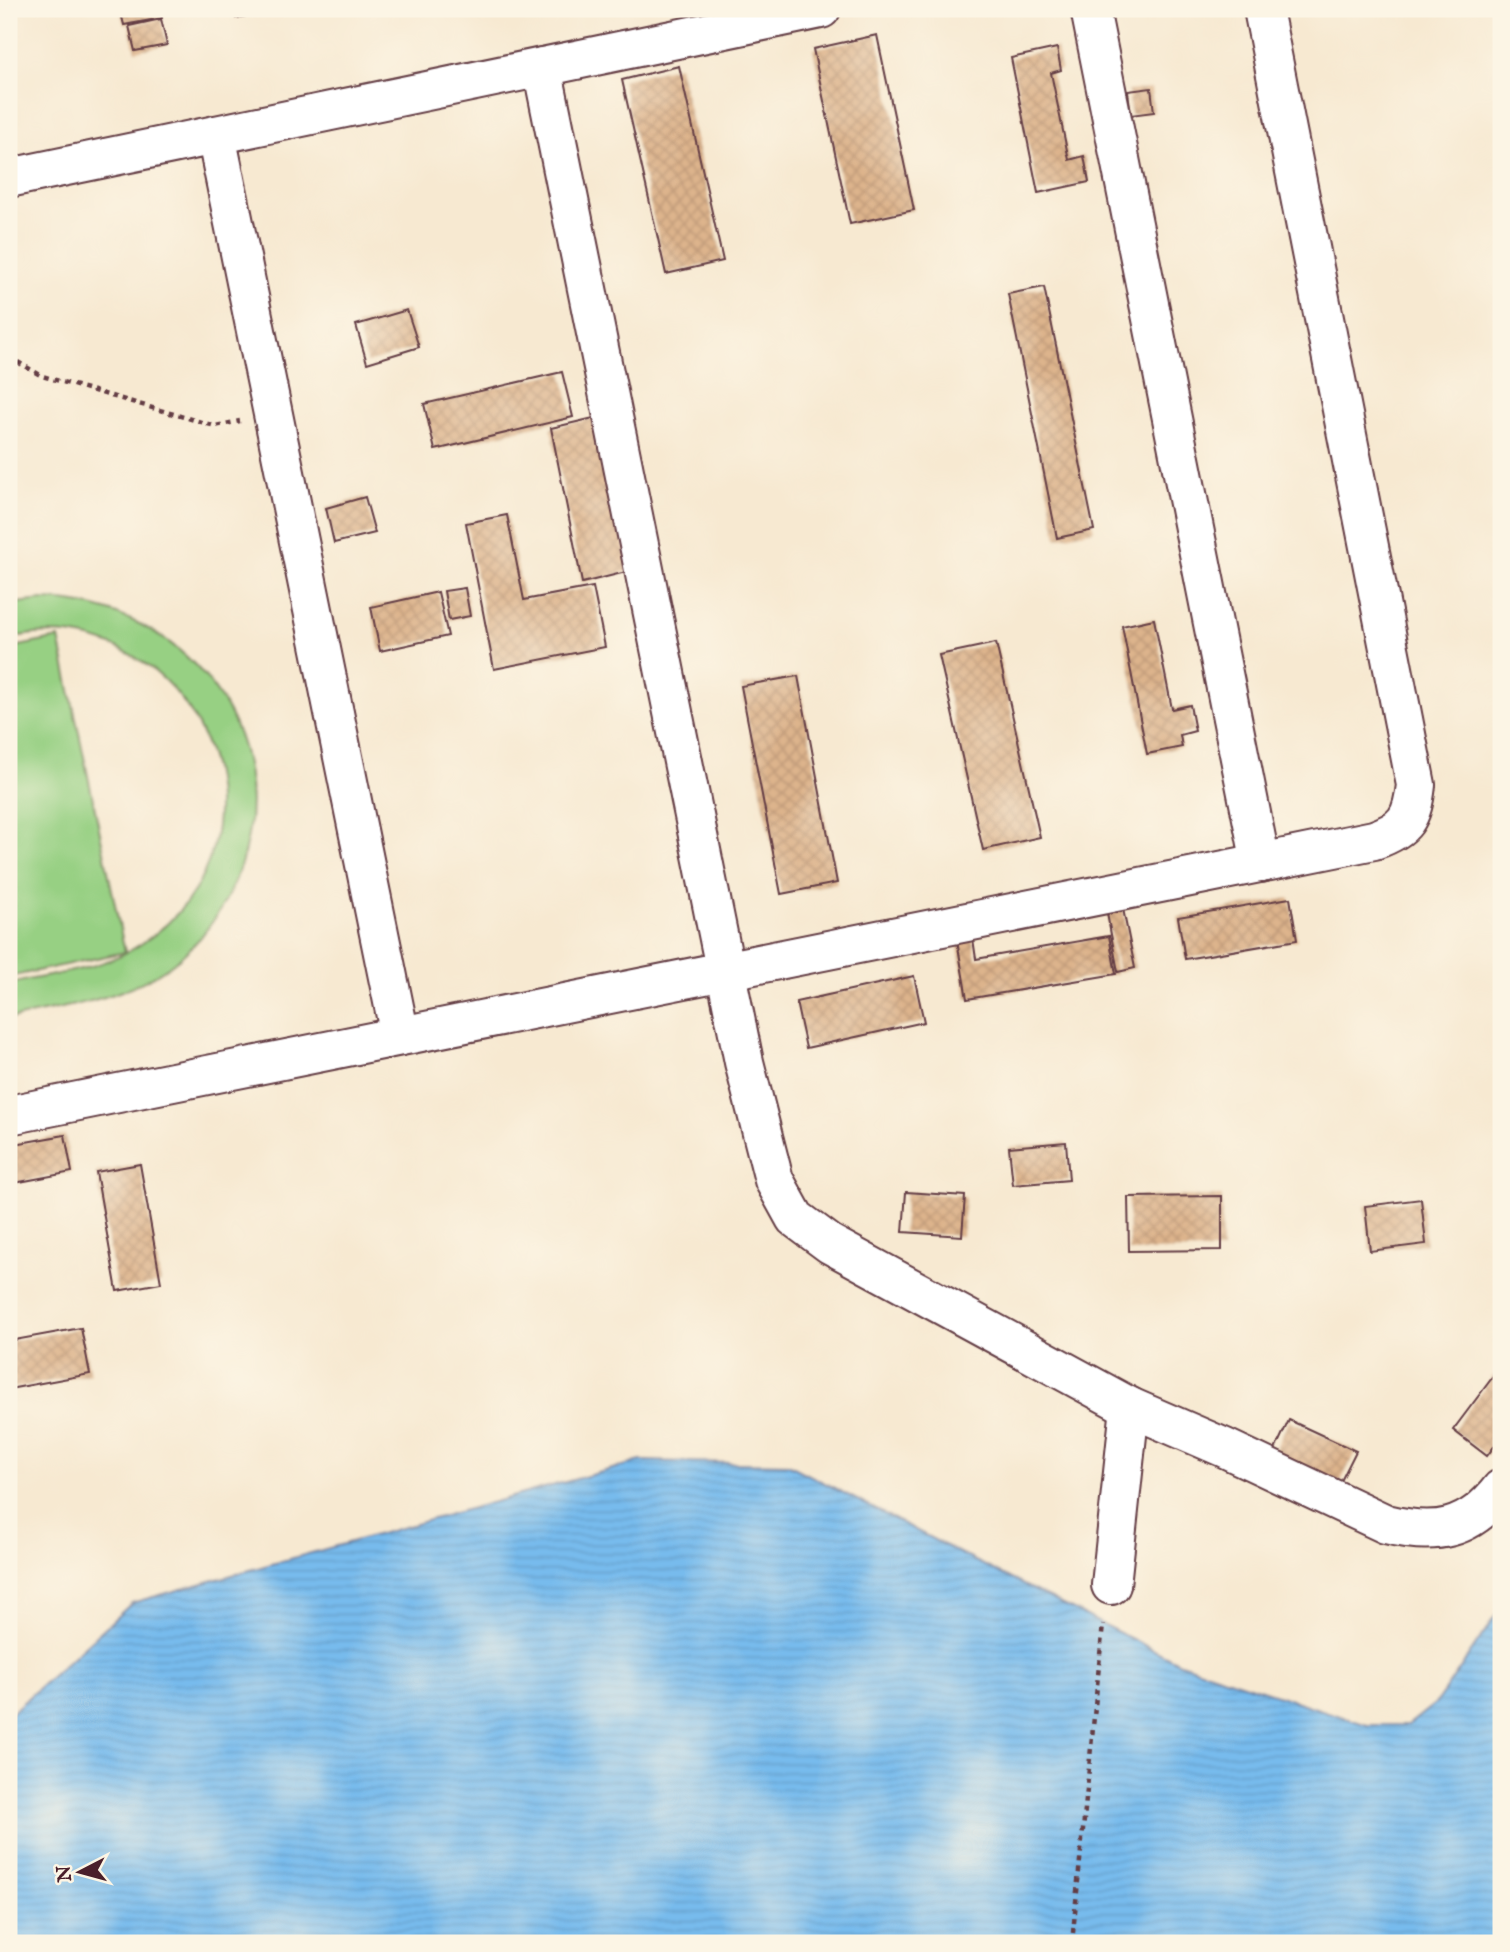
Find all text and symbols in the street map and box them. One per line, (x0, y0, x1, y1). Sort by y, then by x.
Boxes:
north arrow (46, 1836, 116, 1906)
text: N (52, 1864, 78, 1884)

